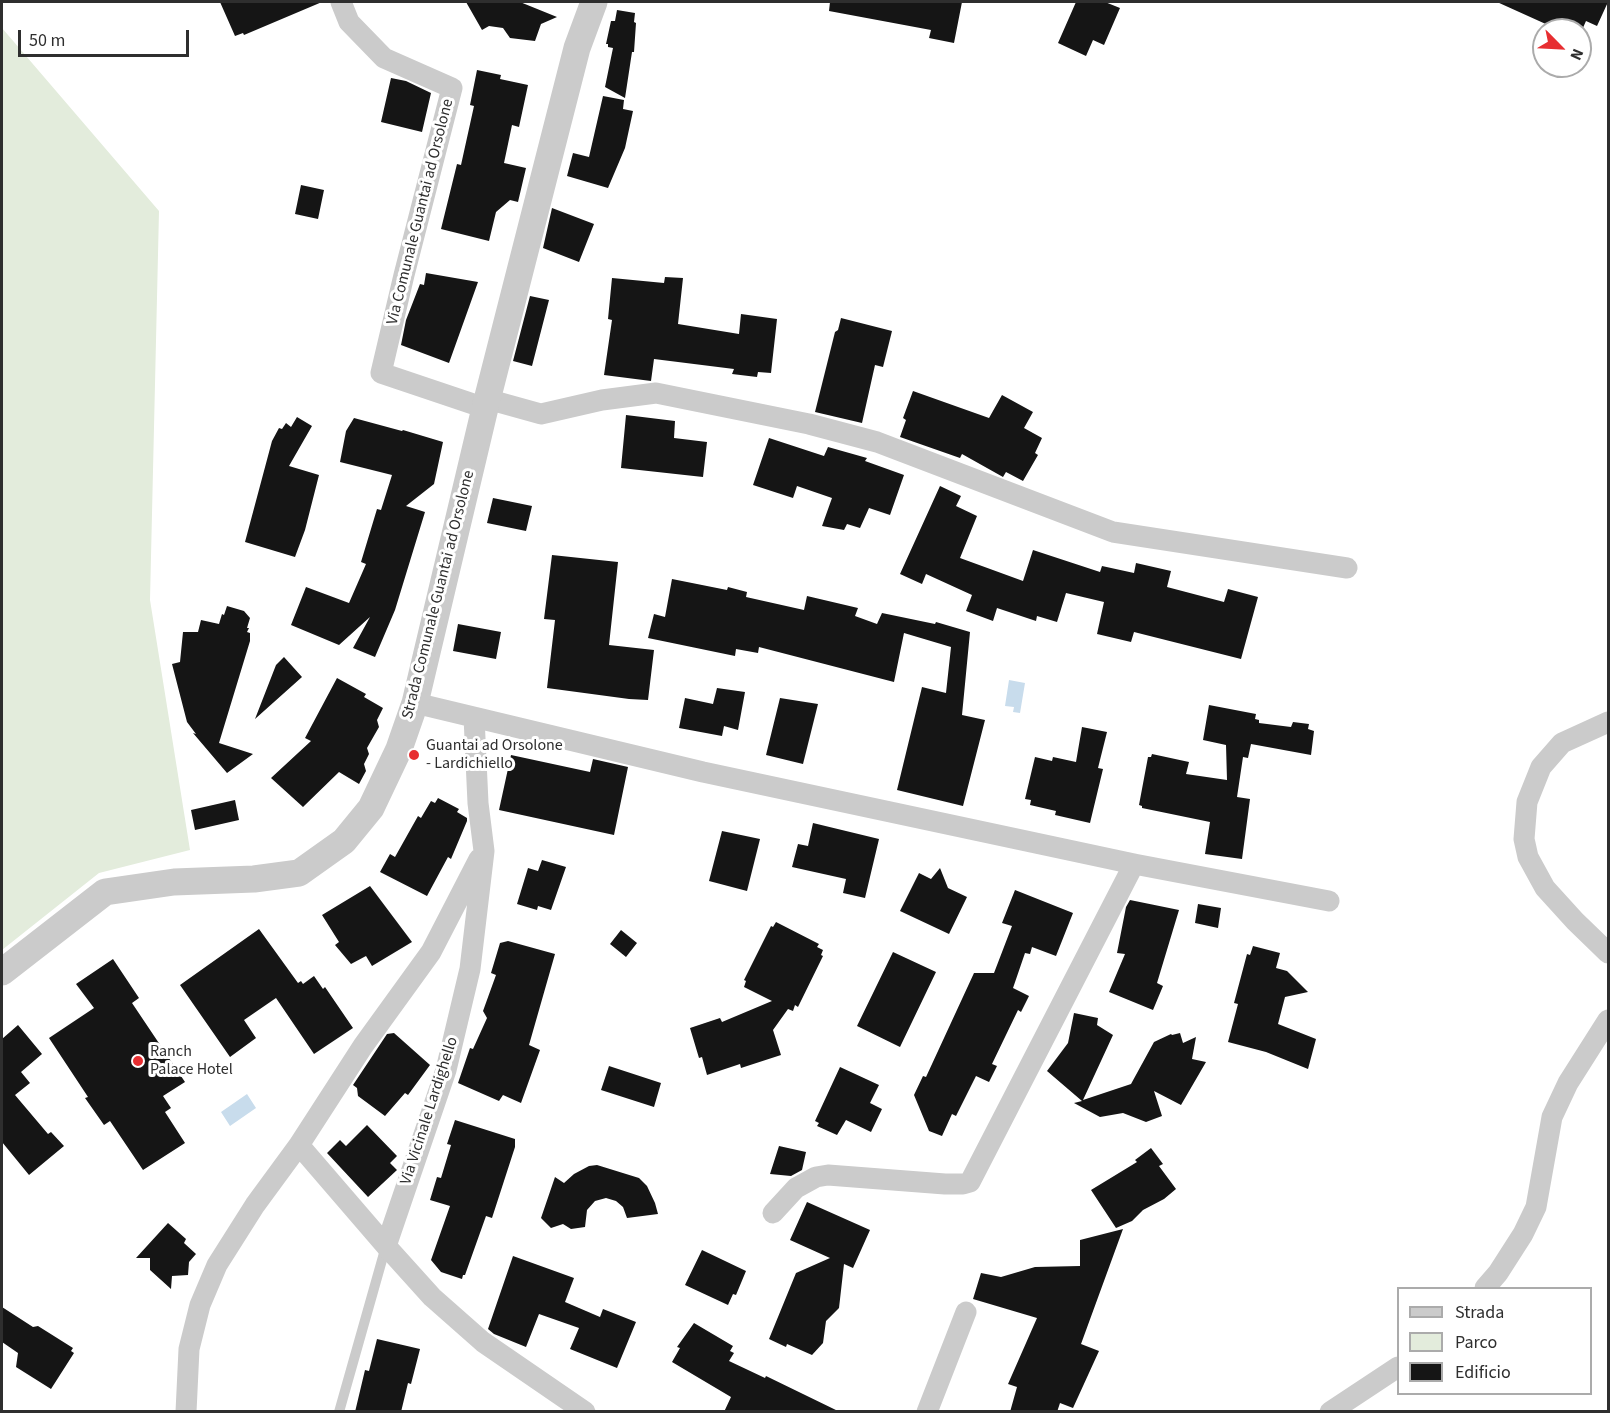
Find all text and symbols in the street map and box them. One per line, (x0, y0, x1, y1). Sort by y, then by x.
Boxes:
scale bar (21, 18, 192, 56)
north arrow (1532, 18, 1592, 78)
text: 50 m (29, 28, 65, 53)
text: N (1564, 45, 1589, 64)
street label: Via Comunale Guantai ad Orsolone (384, 97, 458, 327)
street label: Strada Comunale Guantai ad Orsolone (399, 469, 479, 721)
place label: Guantai ad Orsolone - Lardichiello (426, 736, 563, 774)
marker: Guantai ad Orsolone - Lardichiello (407, 748, 421, 762)
street label: Via Vicinale Lardighello (397, 1035, 463, 1187)
place label: Ranch Palace Hotel (150, 1042, 233, 1080)
marker: Ranch Palace Hotel (131, 1054, 145, 1068)
legend (1397, 1287, 1592, 1395)
text: Strada (1455, 1300, 1504, 1325)
text: Parco (1455, 1330, 1497, 1355)
text: Edificio (1455, 1360, 1511, 1385)

